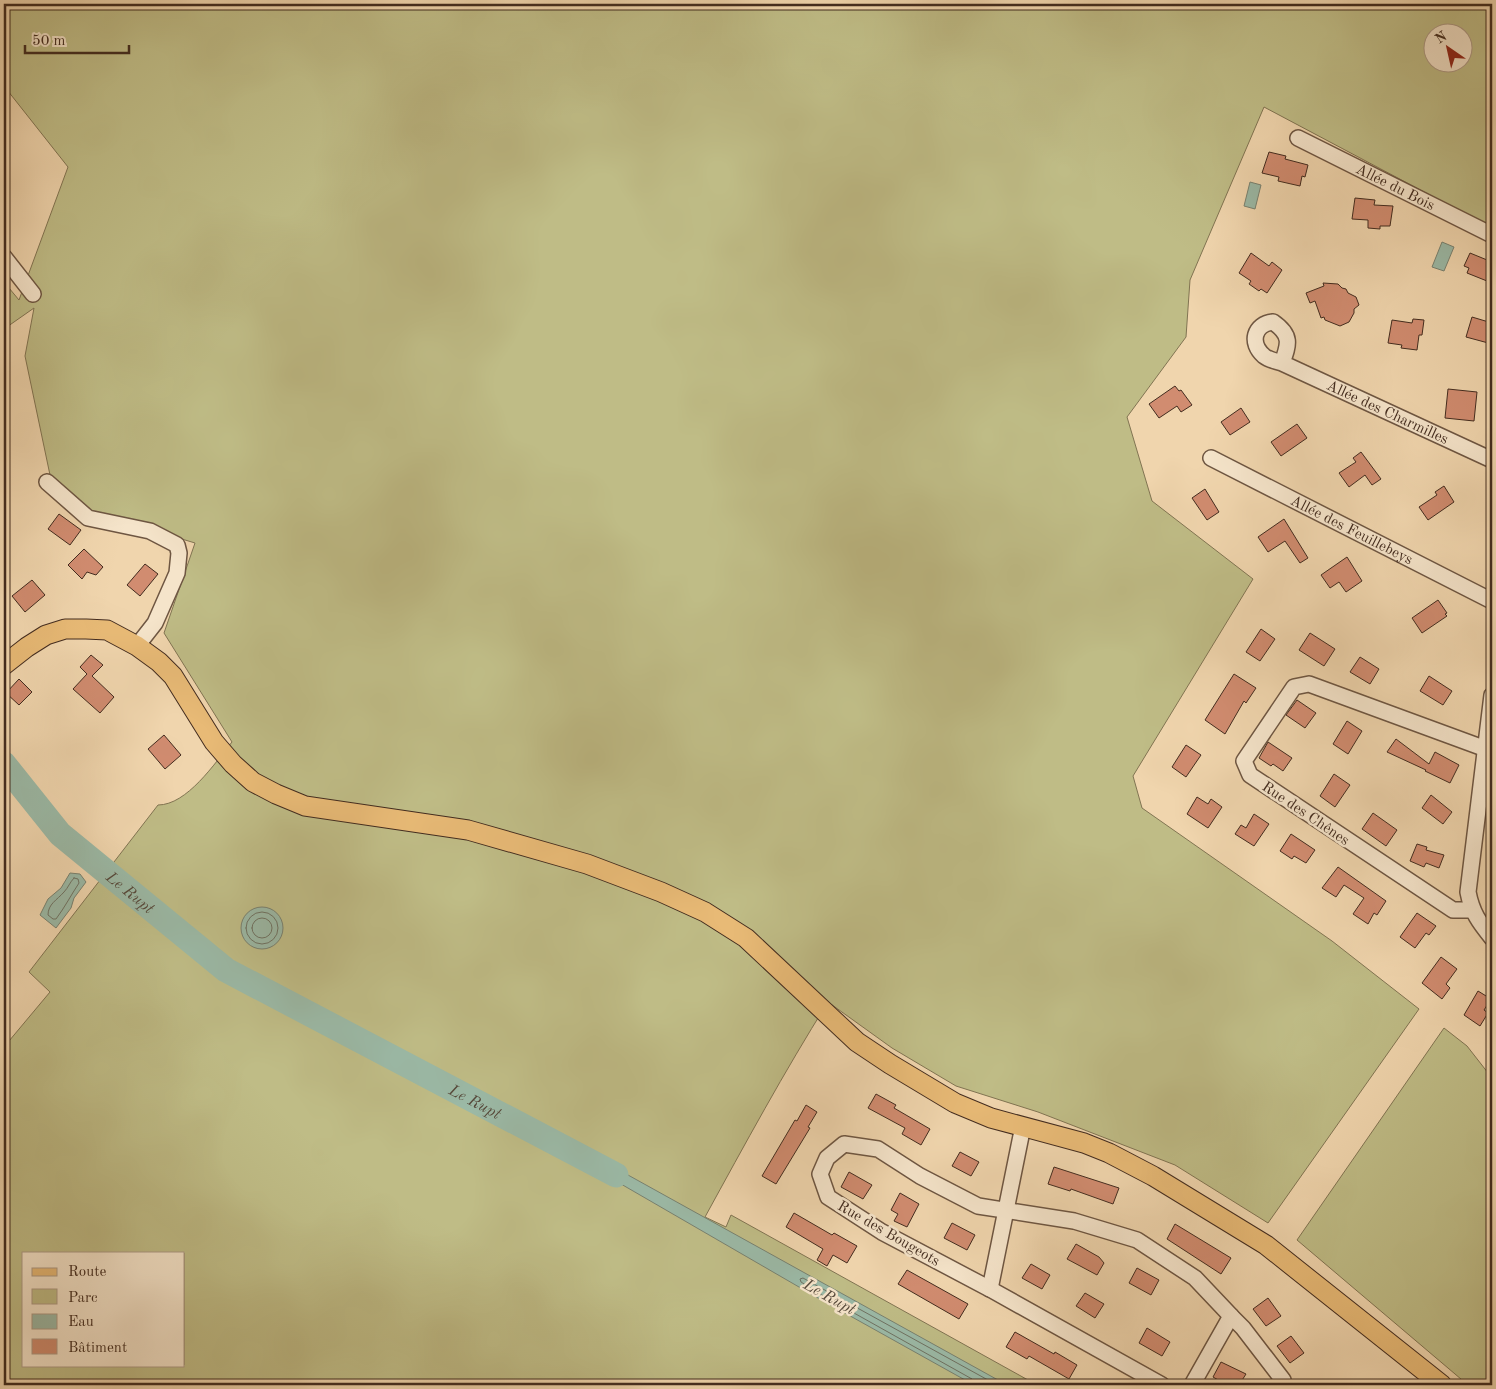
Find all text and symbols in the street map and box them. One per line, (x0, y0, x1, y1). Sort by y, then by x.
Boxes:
scale bar (25, 22, 129, 54)
north arrow (1424, 22, 1474, 72)
text: N (1433, 29, 1450, 47)
text: 50 m (32, 34, 66, 49)
street label: Allée du Bois (1353, 162, 1437, 214)
street label: Allée des Charmilles (1324, 379, 1450, 448)
street label: Allée des Feuillebeys (1287, 494, 1415, 568)
street label: Rue des Chênes (1259, 780, 1352, 849)
water label: Le Rupt (102, 869, 157, 918)
water label: Le Rupt (445, 1082, 504, 1123)
street label: Rue des Bougeots (835, 1199, 942, 1270)
legend (22, 1252, 185, 1366)
text: Route (68, 1265, 106, 1280)
water label: Le Rupt (800, 1277, 858, 1319)
text: Parc (68, 1291, 98, 1306)
text: Eau (68, 1315, 94, 1330)
text: Bâtiment (68, 1341, 127, 1356)

